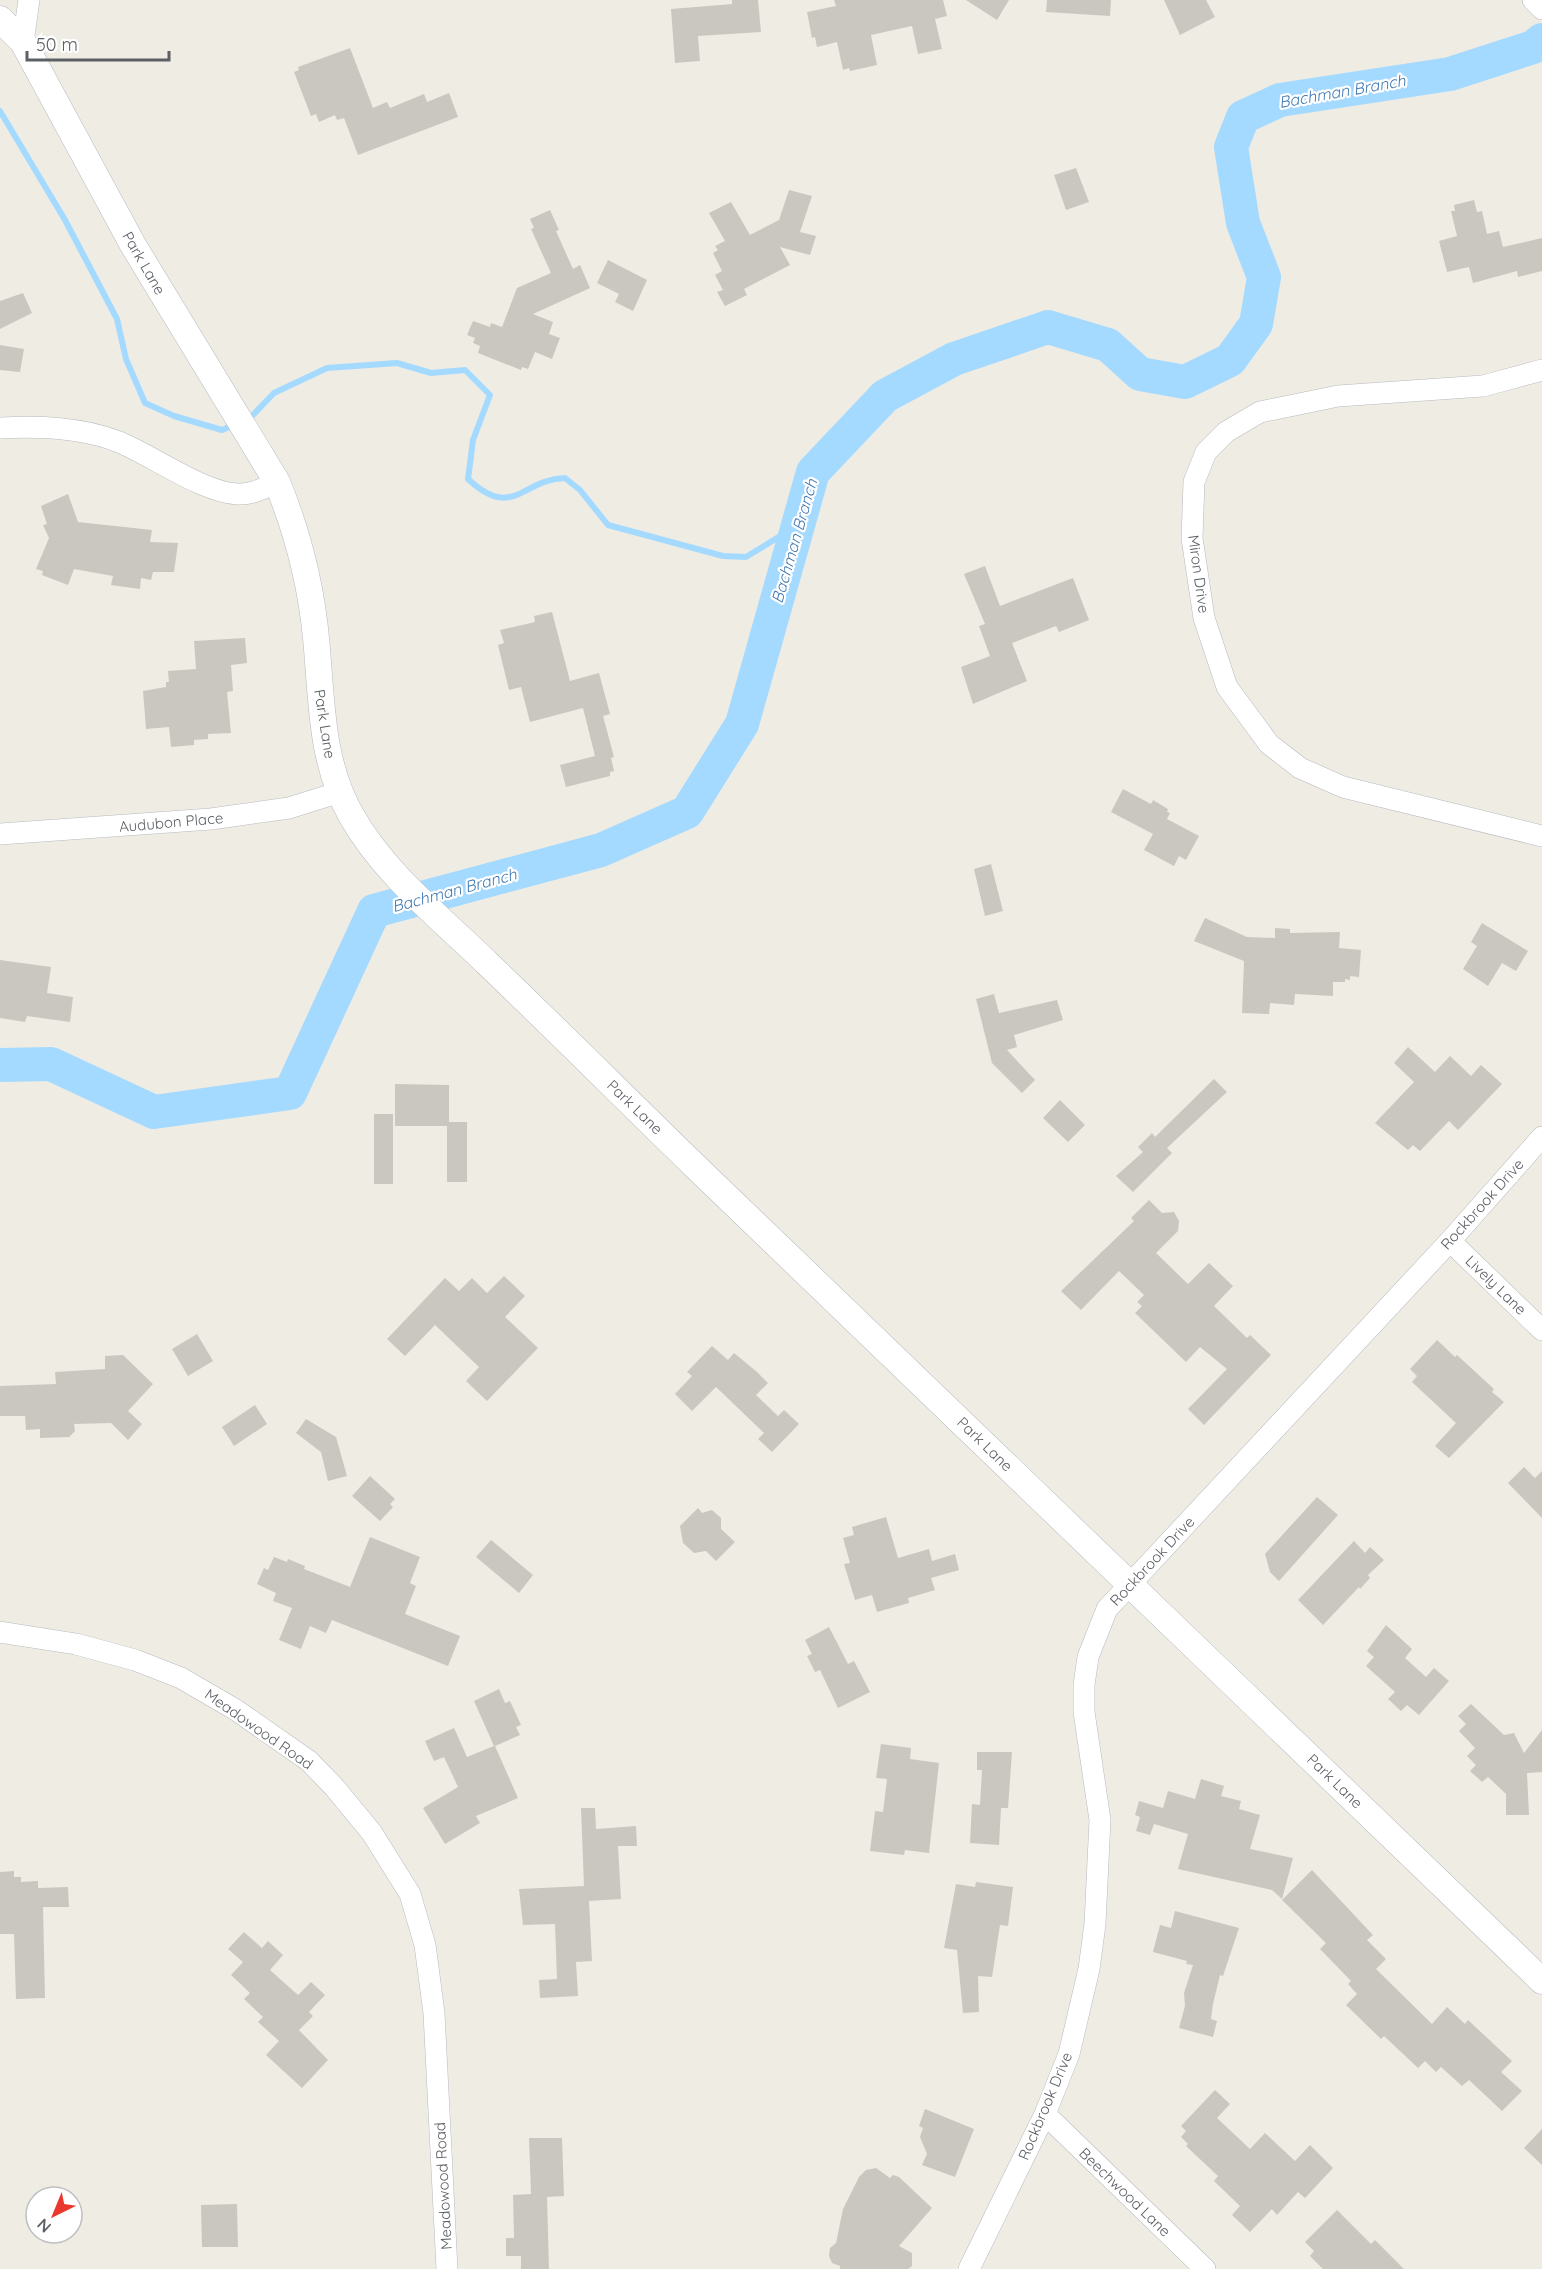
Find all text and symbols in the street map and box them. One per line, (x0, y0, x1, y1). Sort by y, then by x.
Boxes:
scale bar (27, 24, 170, 62)
text: 50 m (36, 33, 78, 56)
water label: Bachman Branch (1277, 70, 1408, 112)
street label: Park Lane (118, 228, 170, 298)
water label: Bachman Branch (767, 476, 822, 605)
street label: Miron Drive (1184, 534, 1214, 614)
street label: Park Lane (310, 688, 340, 760)
street label: Audubon Place (118, 808, 224, 836)
water label: Bachman Branch (390, 864, 519, 916)
street label: Park Lane (603, 1076, 667, 1138)
street label: Rockbrook Drive (1436, 1155, 1528, 1253)
street label: Lively Lane (1461, 1251, 1531, 1319)
street label: Park Lane (953, 1413, 1017, 1475)
street label: Rockbrook Drive (1106, 1512, 1198, 1610)
street label: Meadowood Road (201, 1685, 317, 1773)
street label: Park Lane (1303, 1750, 1367, 1812)
street label: Rockbrook Drive (1014, 2049, 1076, 2163)
street label: Meadowood Road (430, 2122, 456, 2250)
street label: Beechwood Lane (1075, 2144, 1175, 2240)
north arrow (24, 2185, 84, 2245)
text: N (33, 2215, 55, 2237)

